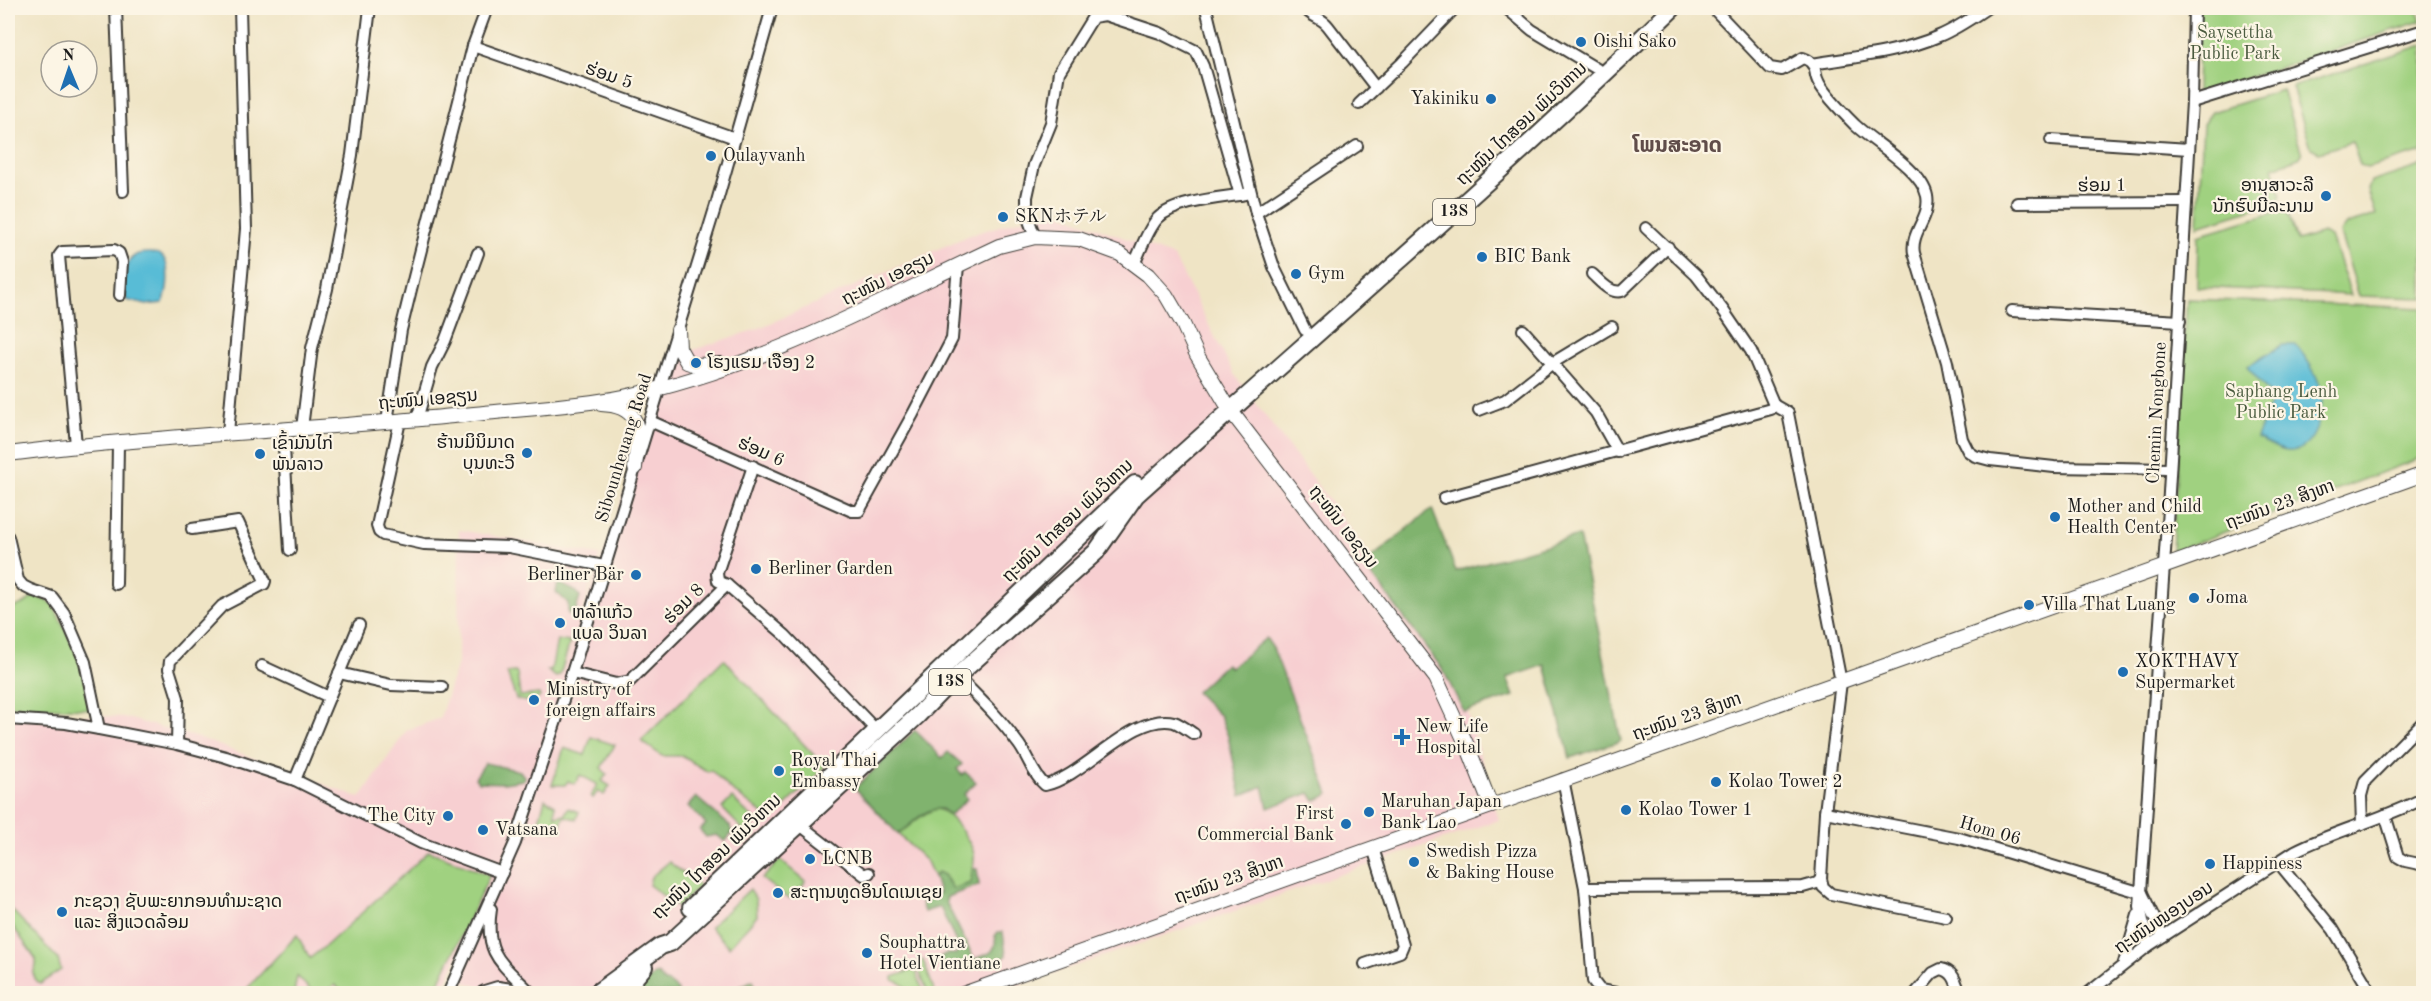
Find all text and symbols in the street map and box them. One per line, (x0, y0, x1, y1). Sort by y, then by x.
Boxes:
park label: Saysettha Public Park (2190, 24, 2280, 63)
place label: Oishi Sako (1593, 33, 1676, 51)
marker: Oishi Sako (1574, 35, 1588, 49)
north arrow (39, 39, 99, 99)
text: N (62, 48, 76, 64)
street label: ຖະໜົນ ໄກສອນ ພົມວິຫານ (1452, 58, 1591, 189)
street label: ຮ່ອມ 5 (583, 59, 635, 92)
place label: Yakiniku (1410, 90, 1479, 108)
marker: Yakiniku (1484, 92, 1498, 106)
district label: ໂພນສະອາດ (1631, 134, 1722, 157)
place label: Oulayvanh (723, 147, 806, 165)
marker: Oulayvanh (704, 149, 718, 163)
street label: ຮ່ອມ 1 (2077, 176, 2127, 195)
place label: ອານຸສາວະລີ ນັກຮົບນີລະນາມ (2213, 176, 2314, 216)
marker: ອານຸສາວະລີ ນັກຮົບນີລະນາມ (2319, 189, 2333, 203)
road number: 13S (1433, 199, 1475, 225)
place label: SKNホテル (1015, 208, 1107, 226)
marker: SKNホテル (996, 210, 1010, 224)
street label: ຖະໜົນ ເອຊຽນ (839, 248, 937, 310)
place label: BIC Bank (1494, 248, 1571, 266)
marker: BIC Bank (1475, 250, 1489, 264)
place label: Gym (1308, 265, 1345, 283)
marker: Gym (1289, 267, 1303, 281)
street label: Chemin Nongbone (2144, 341, 2170, 485)
place label: ໂຮງແຮມ ເຈືອງ 2 (707, 353, 815, 372)
marker: ໂຮງແຮມ ເຈືອງ 2 (689, 356, 703, 370)
street label: Sibounheuang Road (593, 371, 655, 525)
park label: Saphang Lenh Public Park (2225, 383, 2337, 422)
street label: ຖະໜົນ ເອຊຽນ (377, 386, 479, 414)
place label: ເຂົ້າມັນໄກ່ ພັນລາວ (272, 430, 333, 474)
place label: ຮ້ານມິນິມາດ ບຸນທະວີ (437, 433, 515, 474)
street label: ຮ່ອມ 6 (735, 433, 787, 470)
marker: ຮ້ານມິນິມາດ ບຸນທະວີ (520, 446, 534, 460)
marker: ເຂົ້າມັນໄກ່ ພັນລາວ (253, 447, 267, 461)
street label: ຖະໜົນ ໄກສອນ ພົມວິຫານ (998, 455, 1137, 586)
street label: ຖະໜົນ 23 ສິງຫາ (2223, 476, 2337, 533)
street label: ຖະໜົນ ເອຊຽນ (1304, 481, 1382, 573)
place label: Mother and Child Health Center (2067, 498, 2202, 537)
marker: Mother and Child Health Center (2048, 510, 2062, 524)
place label: Berliner Garden (768, 560, 893, 578)
marker: Berliner Garden (749, 562, 763, 576)
place label: Berliner Bär (527, 566, 625, 584)
marker: Berliner Bär (629, 568, 643, 582)
street label: ຮ່ອມ 8 (660, 580, 708, 628)
place label: Joma (2206, 589, 2248, 607)
marker: Joma (2187, 591, 2201, 605)
place label: Villa That Luang (2041, 596, 2176, 614)
marker: Villa That Luang (2022, 598, 2036, 612)
place label: ຫລ້າແກ້ວ ແບລ ວິນລາ (572, 603, 647, 643)
marker: ຫລ້າແກ້ວ ແບລ ວິນລາ (553, 616, 567, 630)
place label: XOKTHAVY Supermarket (2135, 653, 2239, 692)
marker: XOKTHAVY Supermarket (2116, 665, 2130, 679)
road number: 13S (929, 669, 971, 695)
place label: Ministry of foreign affairs (546, 681, 656, 720)
street label: ຖະໜົນ 23 ສິງຫາ (1630, 689, 1744, 744)
marker: Ministry of foreign affairs (527, 693, 541, 707)
place label: New Life Hospital (1416, 718, 1488, 757)
marker: New Life Hospital (1393, 728, 1411, 746)
place label: Royal Thai Embassy (791, 752, 877, 791)
marker: Royal Thai Embassy (772, 764, 786, 778)
place label: Kolao Tower 2 (1728, 773, 1843, 791)
marker: Kolao Tower 2 (1709, 775, 1723, 789)
street label: ຖະໜົນ ໄກສອນ ພົມວິຫານ (648, 790, 785, 923)
place label: Maruhan Japan Bank Lao (1381, 793, 1502, 832)
place label: Kolao Tower 1 (1638, 801, 1753, 819)
marker: Kolao Tower 1 (1619, 803, 1633, 817)
place label: First Commercial Bank (1197, 805, 1334, 844)
marker: Maruhan Japan Bank Lao (1362, 805, 1376, 819)
place label: The City (367, 807, 436, 825)
marker: The City (441, 809, 455, 823)
street label: Hom 06 (1957, 814, 2023, 848)
marker: First Commercial Bank (1339, 817, 1353, 831)
place label: Vatsana (495, 821, 558, 839)
marker: Vatsana (476, 823, 490, 837)
place label: Swedish Pizza & Baking House (1426, 843, 1554, 882)
place label: LCNB (822, 850, 872, 868)
marker: LCNB (803, 852, 817, 866)
street label: ຖະໜົນ 23 ສິງຫາ (1172, 852, 1286, 907)
marker: Swedish Pizza & Baking House (1407, 855, 1421, 869)
place label: Happiness (2222, 855, 2302, 873)
marker: Happiness (2203, 857, 2217, 871)
street label: ຖະໜົນໜອງບອນ (2111, 878, 2217, 958)
place label: ສະຖານທູດອິນໂດເນເຊຍ (790, 883, 943, 904)
marker: ສະຖານທູດອິນໂດເນເຊຍ (771, 886, 785, 900)
place label: ກະຊວງ ຊັບພະຍາກອນທຳມະຊາດ ແລະ ສິ່ງແວດລ້ອມ (74, 892, 282, 932)
marker: ກະຊວງ ຊັບພະຍາກອນທຳມະຊາດ ແລະ ສິ່ງແວດລ້ອມ (55, 905, 69, 919)
place label: Souphattra Hotel Vientiane (879, 934, 1001, 973)
marker: Souphattra Hotel Vientiane (860, 946, 874, 960)

